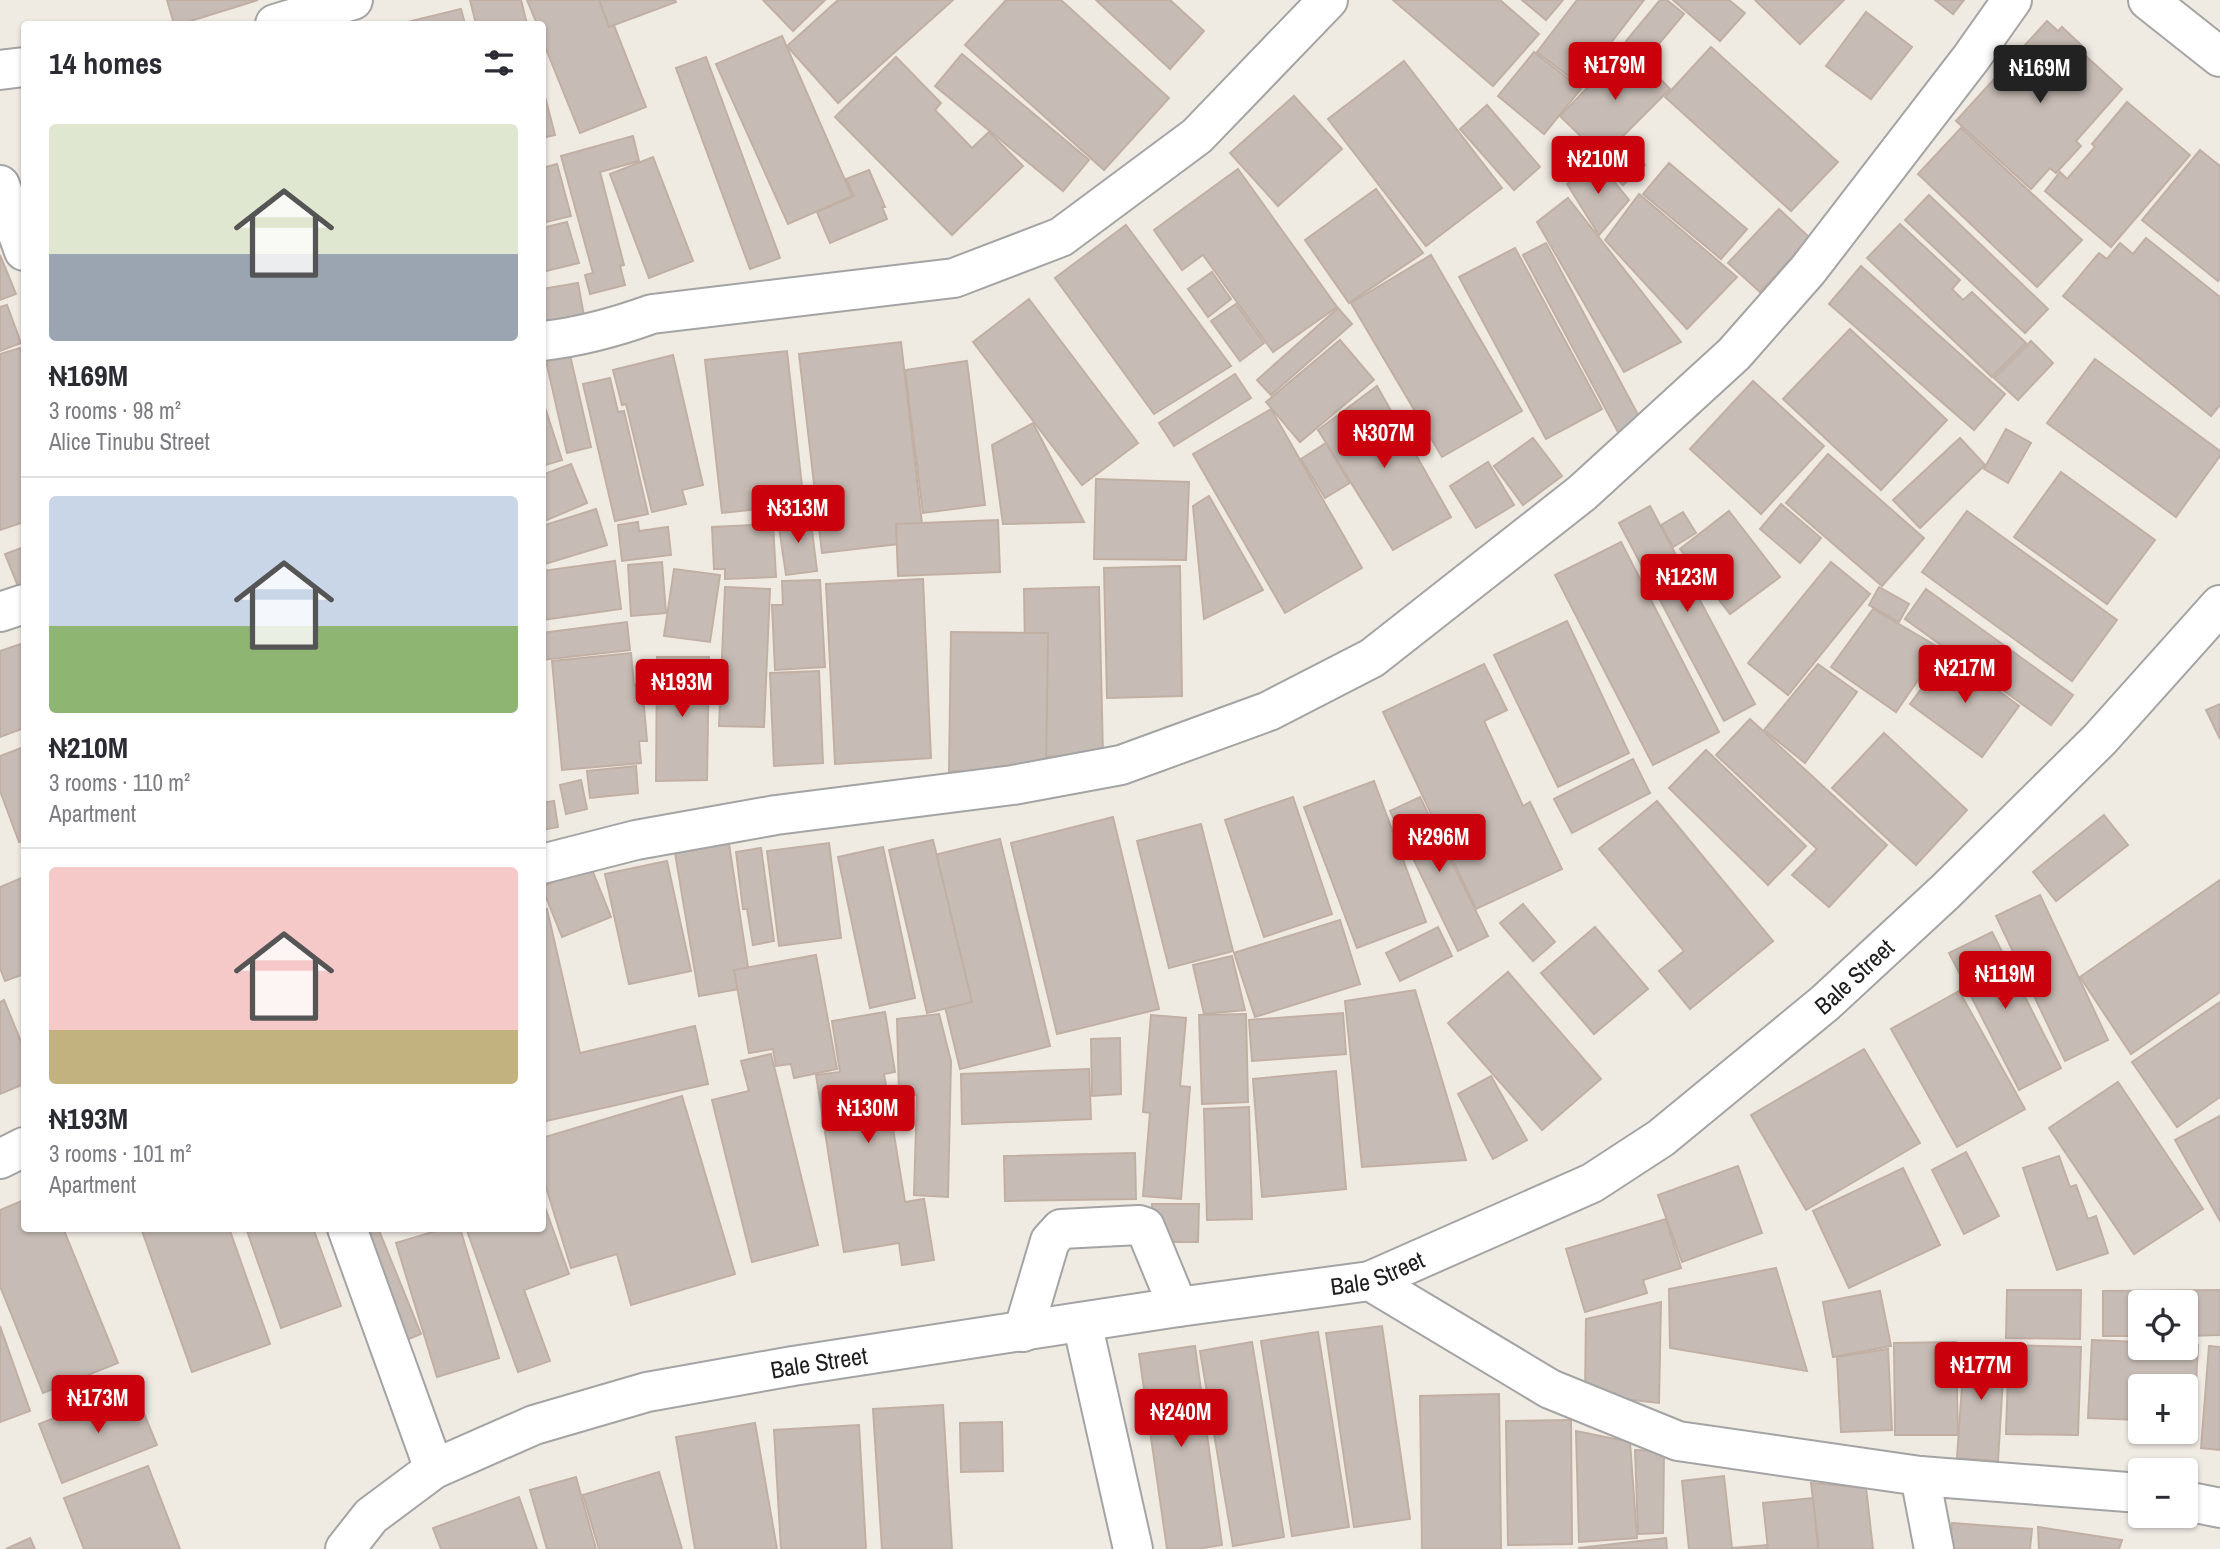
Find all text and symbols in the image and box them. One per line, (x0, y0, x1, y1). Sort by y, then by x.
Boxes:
pin: ₦179M (1566, 42, 1664, 102)
text: 14 homes (49, 43, 163, 83)
icon: filters (480, 44, 518, 82)
pin: ₦169M (1991, 46, 2089, 105)
text: ₦179M (1585, 49, 1645, 80)
text: ₦169M (2010, 52, 2070, 83)
pin: ₦210M (1549, 136, 1647, 196)
text: ₦210M (1568, 143, 1628, 174)
icon: home (221, 170, 347, 296)
text: ₦169M (49, 355, 128, 395)
text: 3 rooms · 98 m² (49, 395, 181, 426)
pin: ₦307M (1335, 410, 1433, 470)
text: ₦307M (1354, 417, 1414, 448)
text: Alice Tinubu Street (49, 426, 210, 457)
pin: ₦313M (749, 486, 847, 545)
text: ₦313M (768, 492, 828, 523)
icon: home (221, 542, 347, 668)
pin: ₦123M (1638, 554, 1736, 614)
text: ₦123M (1657, 561, 1717, 592)
pin: ₦217M (1916, 646, 2014, 705)
text: ₦217M (1935, 652, 1995, 683)
pin: ₦193M (633, 660, 731, 719)
text: ₦193M (652, 666, 712, 697)
text: ₦210M (49, 727, 128, 767)
text: 3 rooms · 110 m² (49, 767, 190, 798)
text: Apartment (49, 798, 136, 829)
pin: ₦296M (1390, 814, 1488, 874)
text: ₦296M (1409, 821, 1469, 852)
icon: home (221, 913, 347, 1039)
street label: Bale Street (1808, 931, 1901, 1021)
pin: ₦119M (1956, 951, 2054, 1011)
text: ₦119M (1975, 958, 2035, 989)
pin: ₦130M (819, 1086, 917, 1145)
text: ₦130M (838, 1092, 898, 1123)
text: ₦193M (49, 1098, 128, 1138)
text: 3 rooms · 101 m² (49, 1138, 192, 1169)
text: Apartment (49, 1169, 136, 1200)
street label: Bale Street (1328, 1243, 1430, 1302)
map controls (2128, 1290, 2198, 1528)
button: locate (2128, 1290, 2198, 1360)
street label: Bale Street (768, 1339, 870, 1386)
pin: ₦177M (1932, 1342, 2030, 1402)
text: ₦177M (1951, 1349, 2011, 1380)
button: + (2128, 1374, 2198, 1444)
pin: ₦173M (49, 1376, 147, 1435)
text: ₦173M (68, 1382, 128, 1413)
pin: ₦240M (1132, 1390, 1230, 1449)
text: ₦240M (1151, 1396, 1211, 1427)
button: − (2128, 1458, 2198, 1528)

